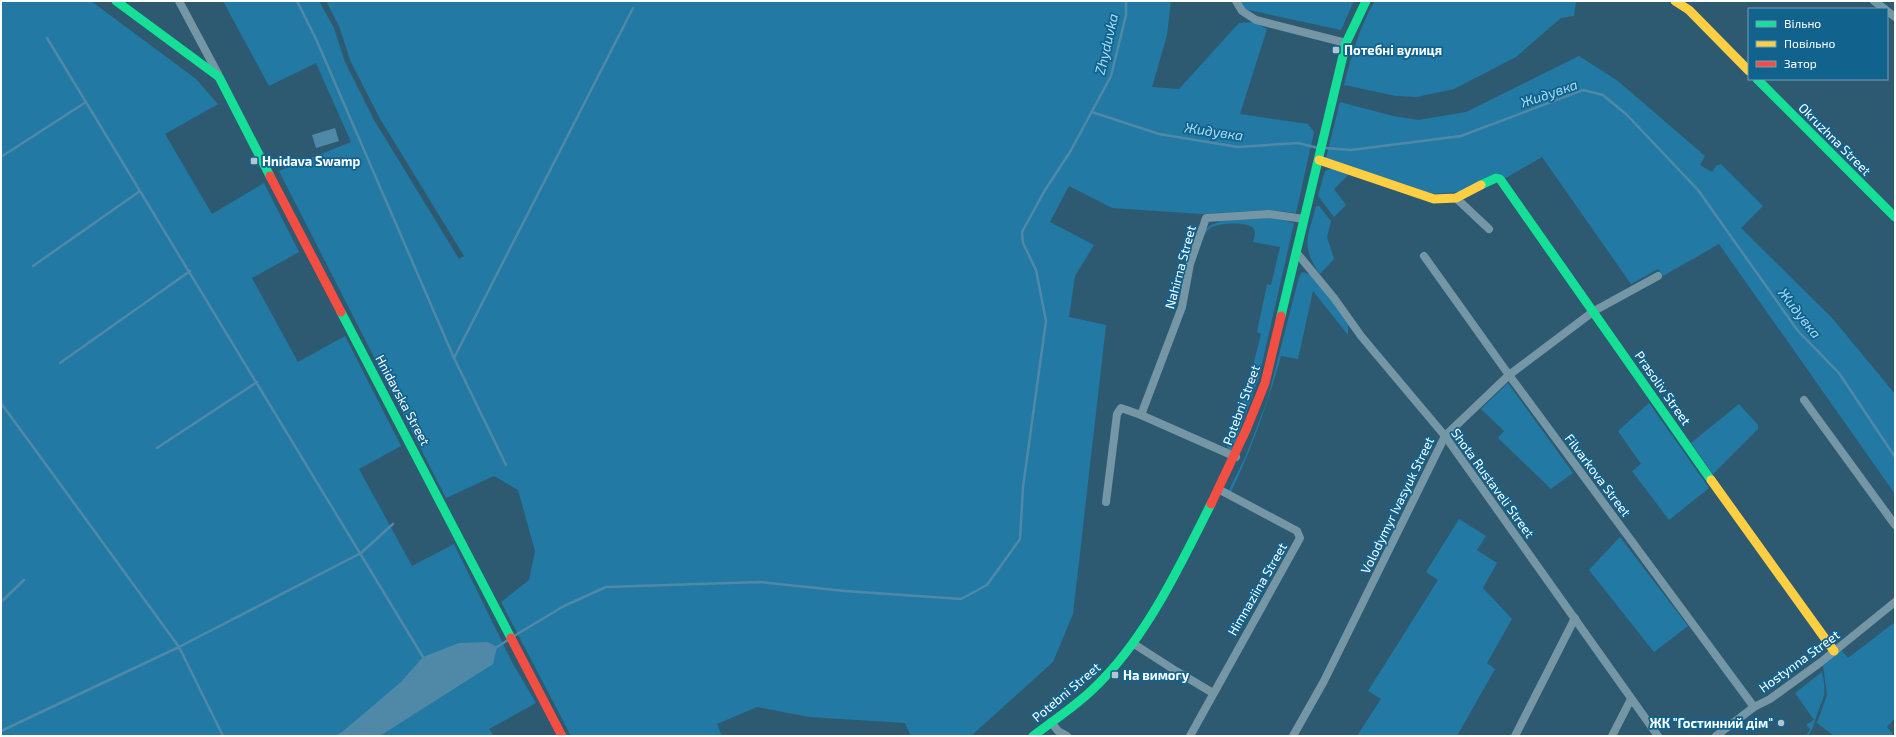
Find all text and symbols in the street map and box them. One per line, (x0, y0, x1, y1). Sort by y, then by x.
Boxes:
legend (1748, 8, 1888, 80)
water label: Zhyduvka (1091, 12, 1121, 76)
text: Вільно (1784, 16, 1821, 30)
text: Повільно (1784, 36, 1835, 50)
place label: Потебні вулиця (1344, 42, 1442, 58)
marker: Потебні вулиця (1331, 45, 1341, 55)
text: Затор (1784, 56, 1817, 70)
water label: Жидувка (1517, 75, 1580, 111)
street label: Okruzhna Street (1795, 99, 1875, 179)
water label: Жидувка (1183, 118, 1244, 144)
place label: Hnidava Swamp (262, 153, 360, 169)
marker: Hnidava Swamp (249, 156, 259, 166)
street label: Nahirna Street (1161, 223, 1199, 311)
water label: Жидувка (1774, 284, 1825, 342)
street label: Prasoliv Street (1632, 348, 1694, 428)
street label: Hnidavska Street (372, 352, 434, 448)
street label: Potebni Street (1219, 363, 1263, 447)
street label: Shota Rustaveli Street (1448, 425, 1538, 541)
street label: Filvarkova Street (1562, 430, 1634, 520)
street label: Volodymyr Ivasyuk Street (1357, 434, 1437, 576)
street label: Himnaziina Street (1224, 540, 1290, 638)
street label: Hostynna Street (1756, 626, 1842, 696)
street label: Potebni Street (1029, 659, 1103, 725)
place label: На вимогу (1123, 667, 1190, 683)
marker: На вимогу (1110, 670, 1120, 680)
place label: ЖК "Гостинний дім" (1650, 715, 1773, 731)
marker: ЖК "Гостинний дім" (1776, 718, 1786, 728)

